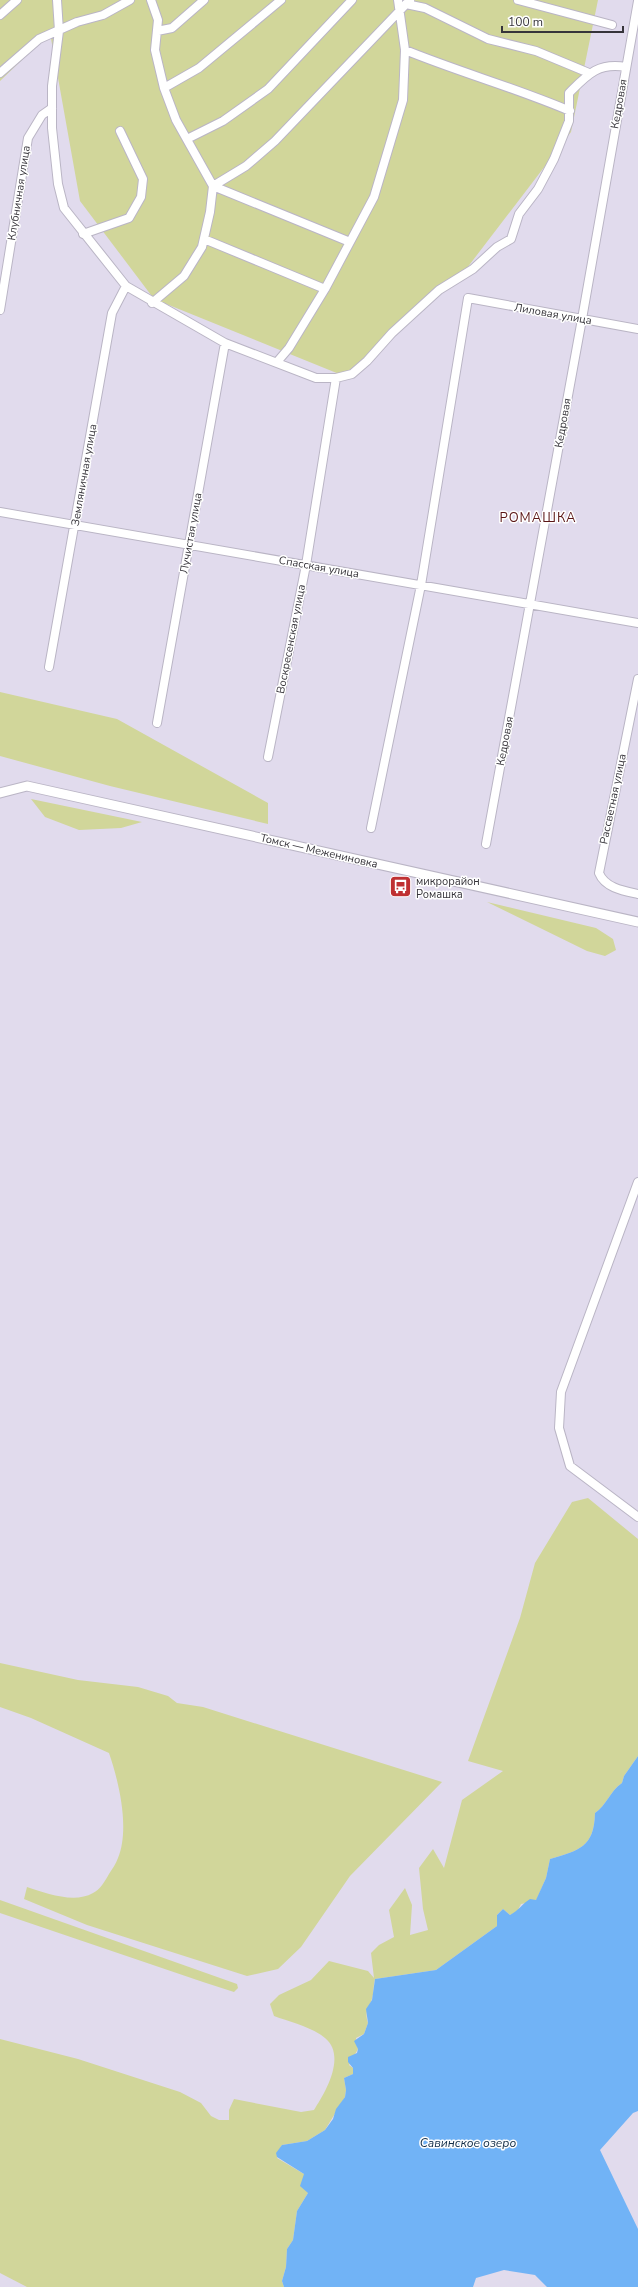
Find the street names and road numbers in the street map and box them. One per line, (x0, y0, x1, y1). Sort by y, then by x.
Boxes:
street label: Кедровая (607, 78, 631, 130)
street label: Клубничная улица (4, 144, 34, 242)
street label: Лиловая улица (513, 300, 593, 328)
street label: Кедровая (551, 397, 575, 449)
street label: Земляничная улица (68, 423, 100, 527)
street label: Лучистая улица (177, 491, 206, 575)
street label: Спасская улица (278, 553, 360, 581)
street label: Воскресенская улица (273, 583, 309, 695)
street label: Кедровая (493, 715, 517, 767)
street label: Рассветная улица (596, 752, 630, 845)
street label: Томск — Межениновка (259, 830, 379, 872)

